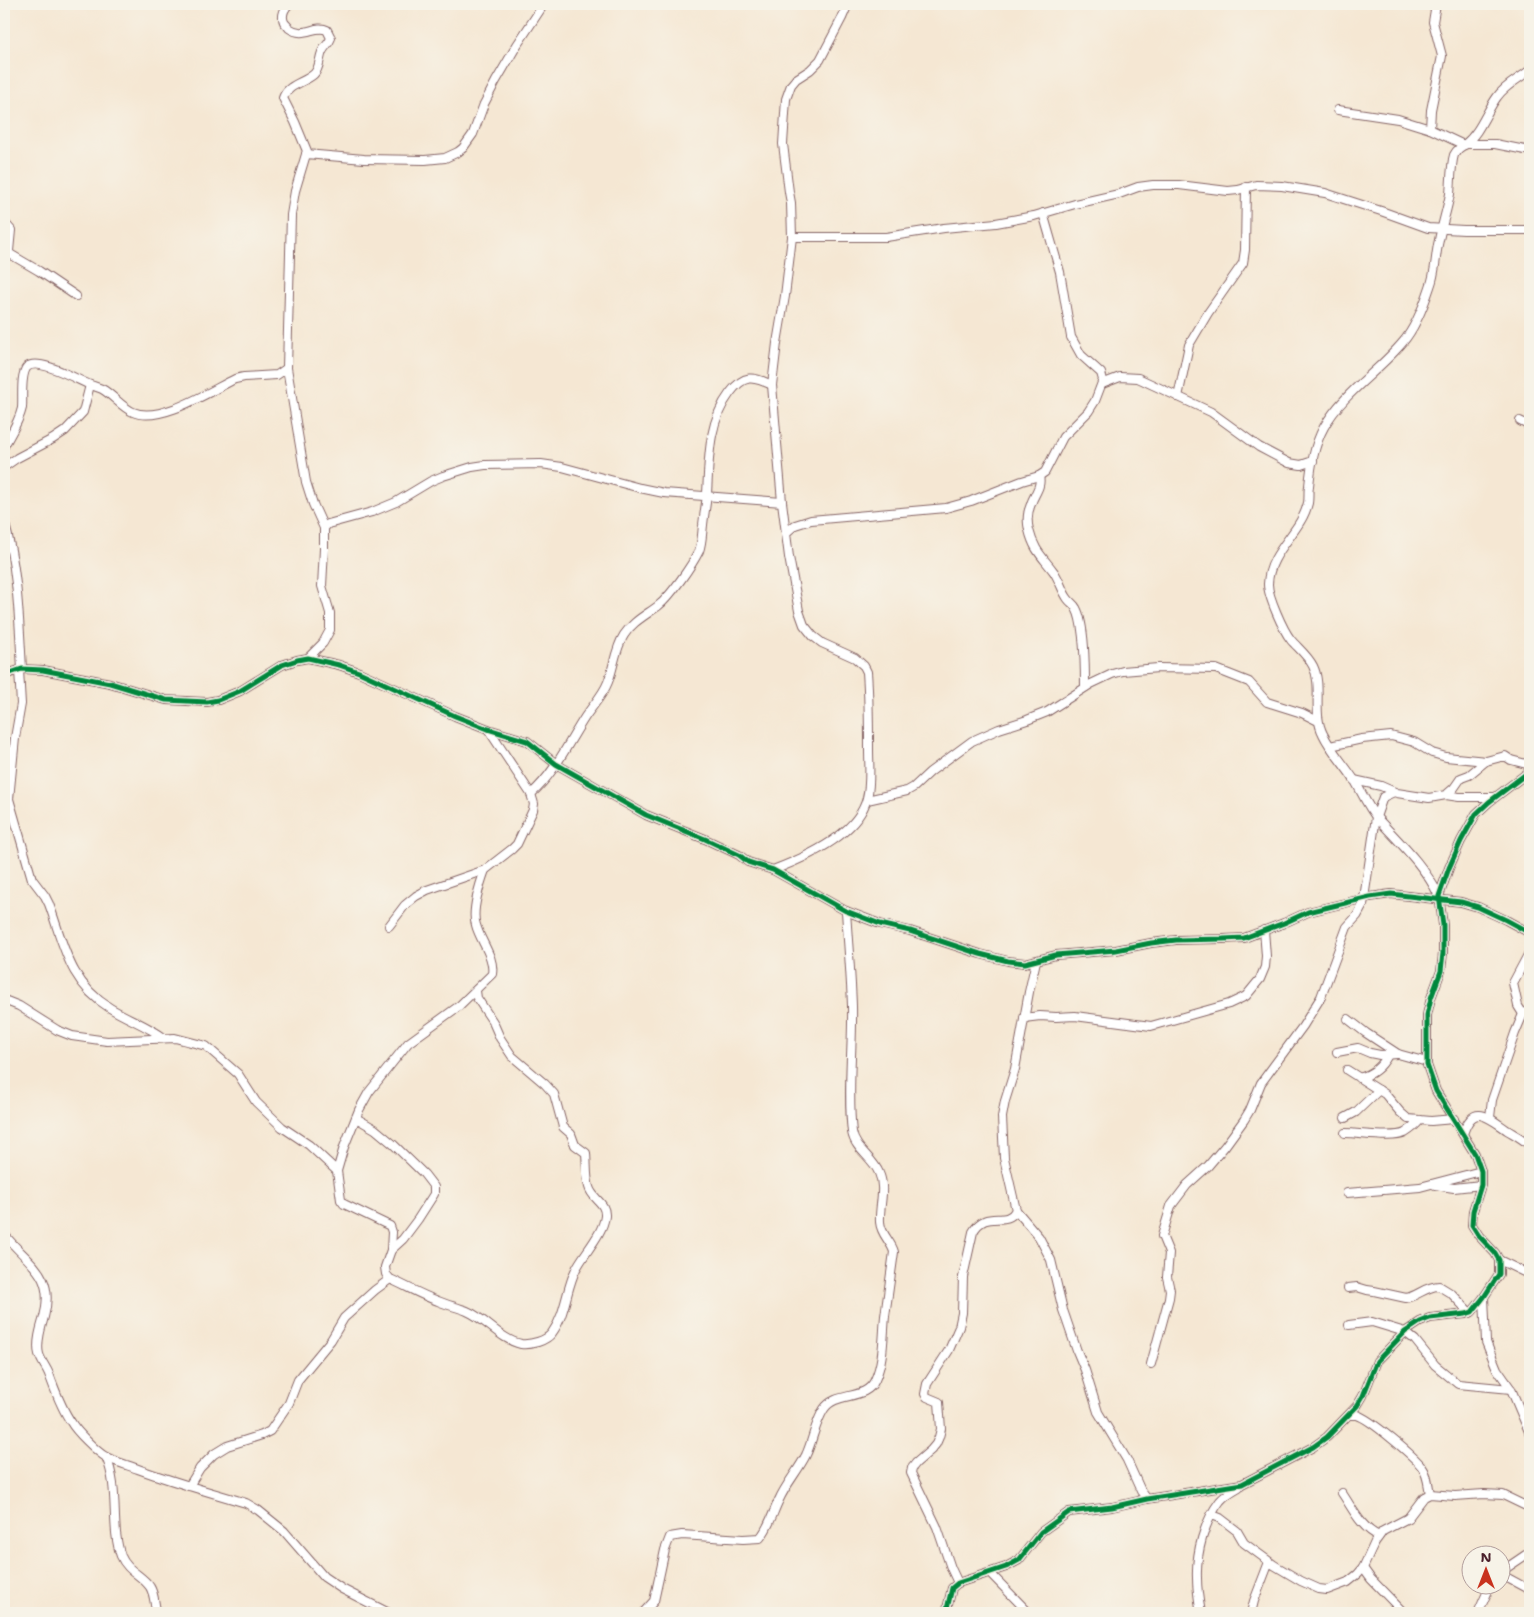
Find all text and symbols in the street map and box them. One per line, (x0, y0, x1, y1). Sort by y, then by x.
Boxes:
north arrow (1462, 1544, 1512, 1594)
text: N (1480, 1548, 1492, 1566)

